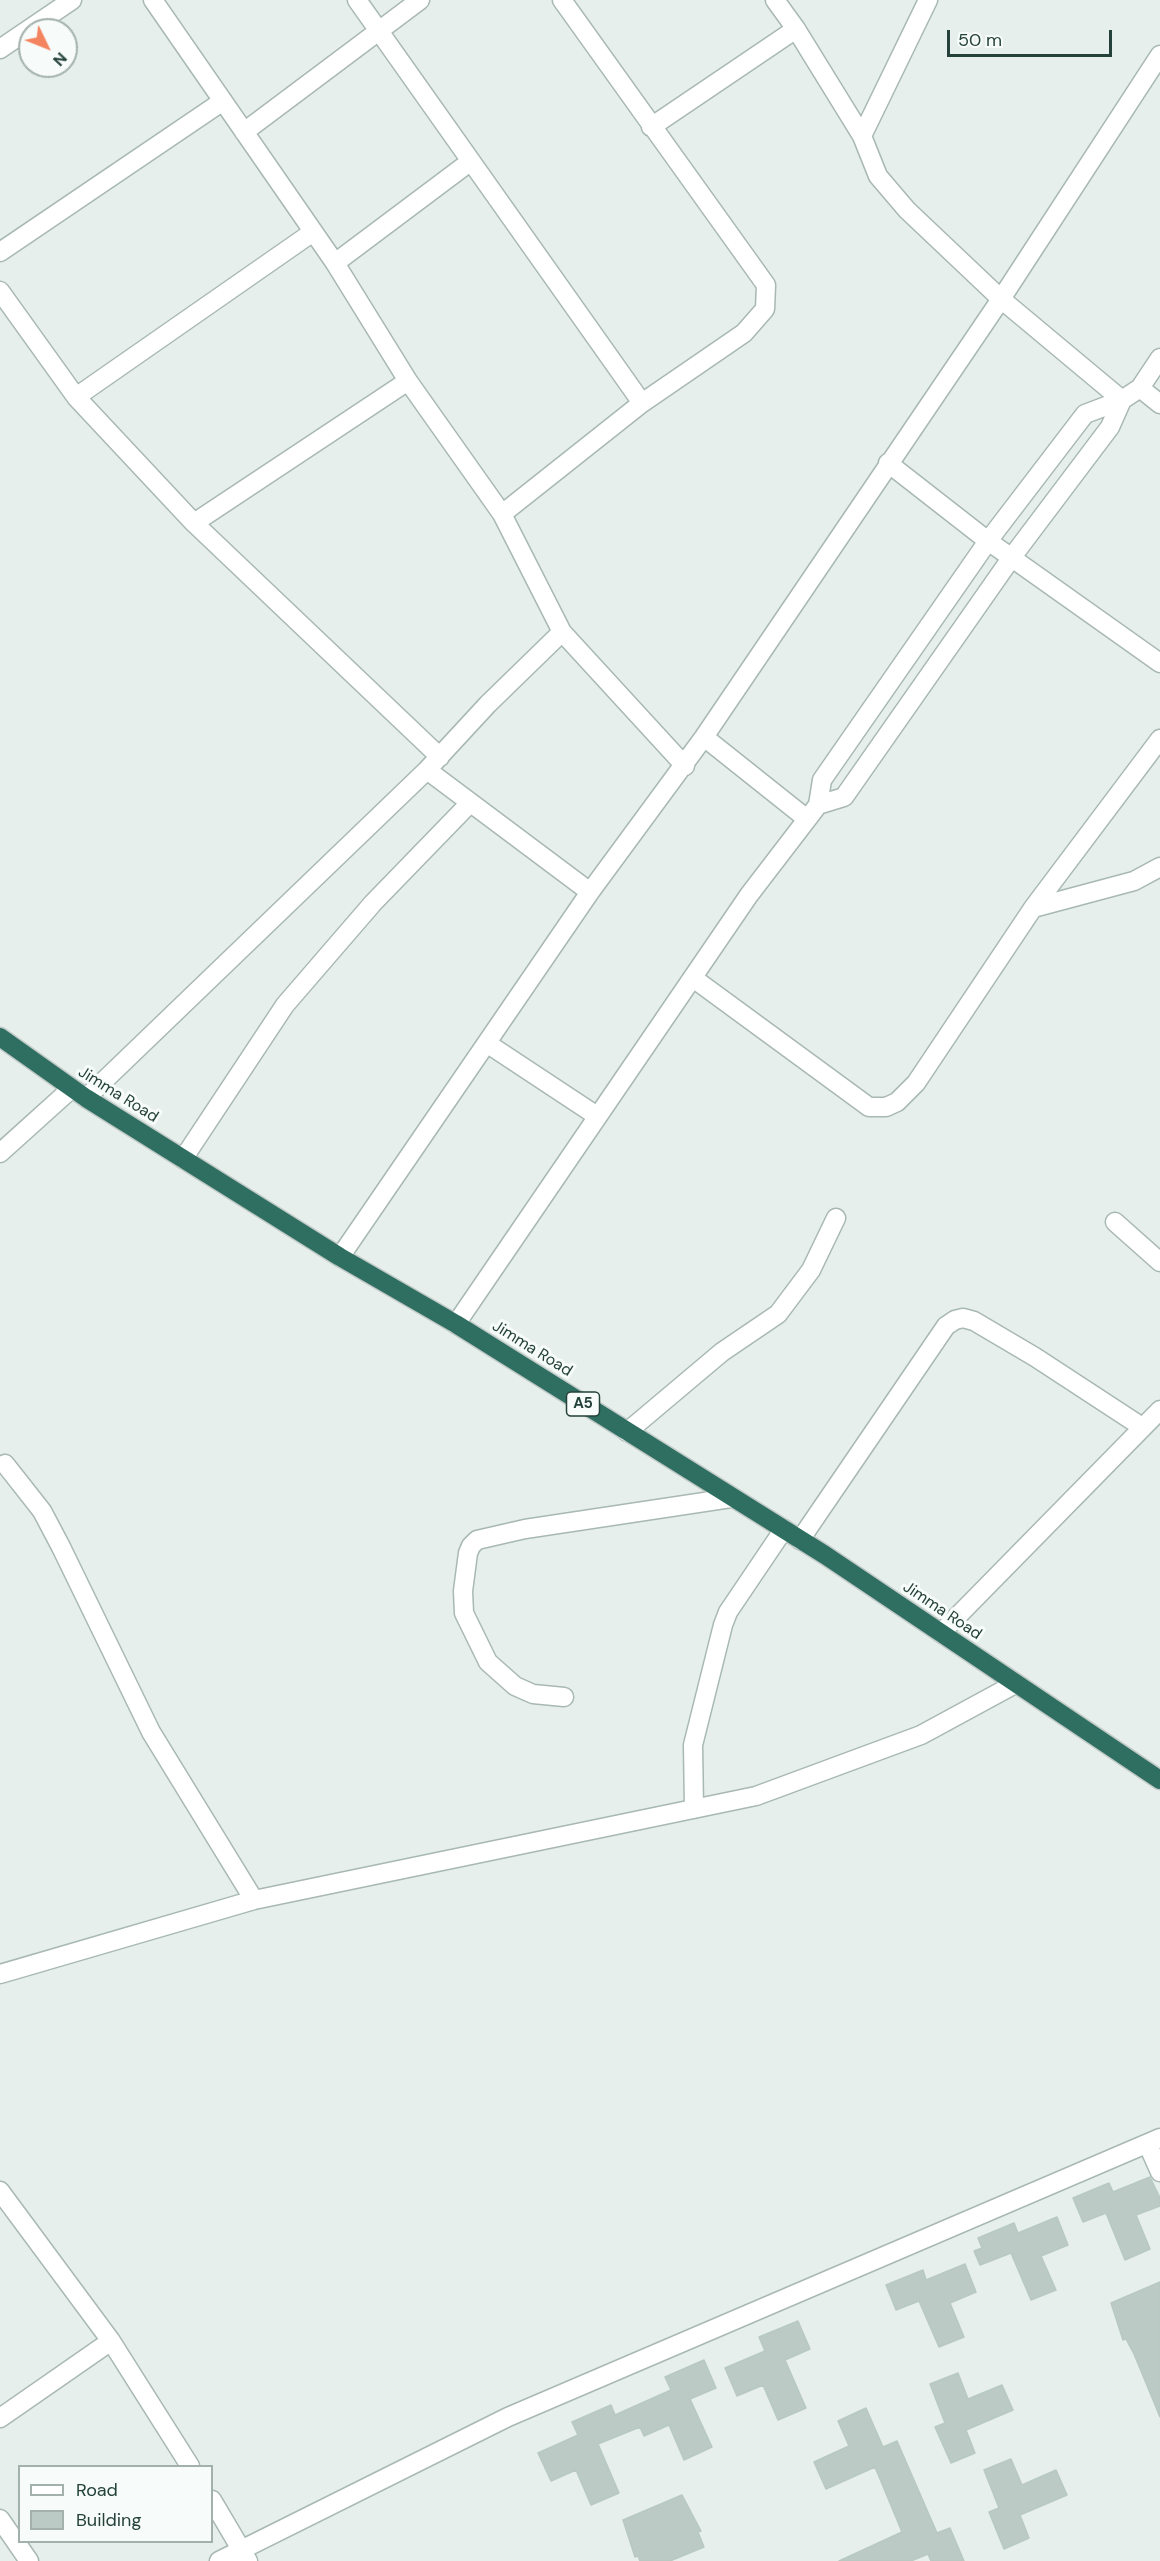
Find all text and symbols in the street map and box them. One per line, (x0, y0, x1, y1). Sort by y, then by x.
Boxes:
north arrow (18, 18, 78, 78)
scale bar (950, 18, 1115, 56)
text: 50 m (958, 28, 1002, 52)
text: N (48, 48, 72, 71)
street label: Jimma Road (75, 1063, 161, 1127)
street label: Jimma Road (489, 1317, 575, 1381)
road number: A5 (566, 1392, 600, 1416)
street label: Jimma Road (899, 1578, 985, 1644)
legend (18, 2465, 213, 2543)
text: Road (76, 2478, 118, 2502)
text: Building (76, 2508, 141, 2532)

